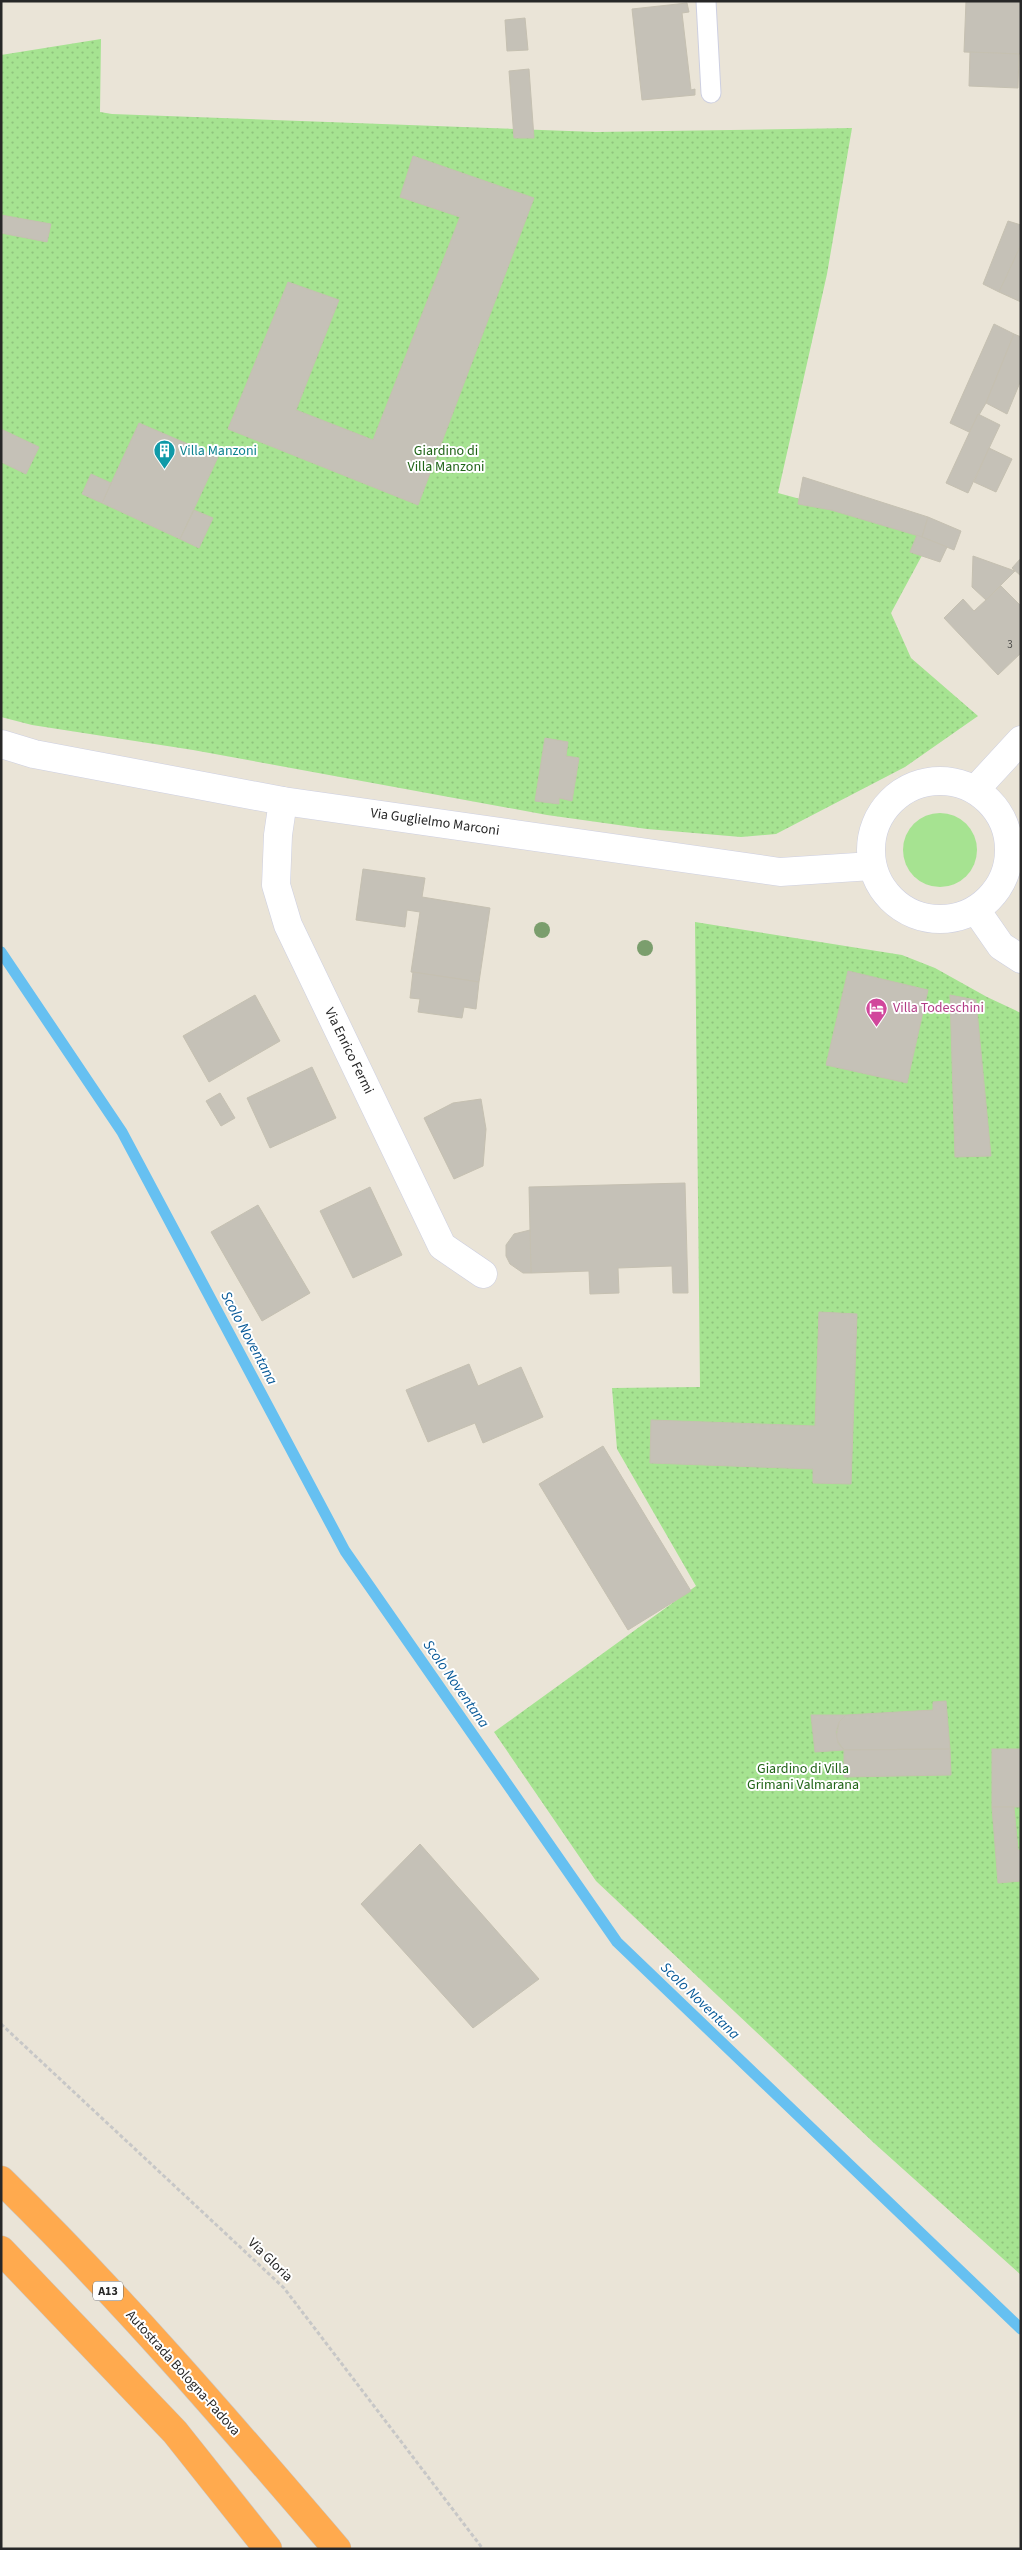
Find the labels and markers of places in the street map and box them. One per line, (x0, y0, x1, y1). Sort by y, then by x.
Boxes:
building icon: Villa Manzoni (152, 439, 176, 470)
place label: Villa Manzoni (180, 441, 257, 461)
hotel icon: Villa Todeschini (865, 996, 889, 1027)
place label: Villa Todeschini (893, 998, 984, 1018)

